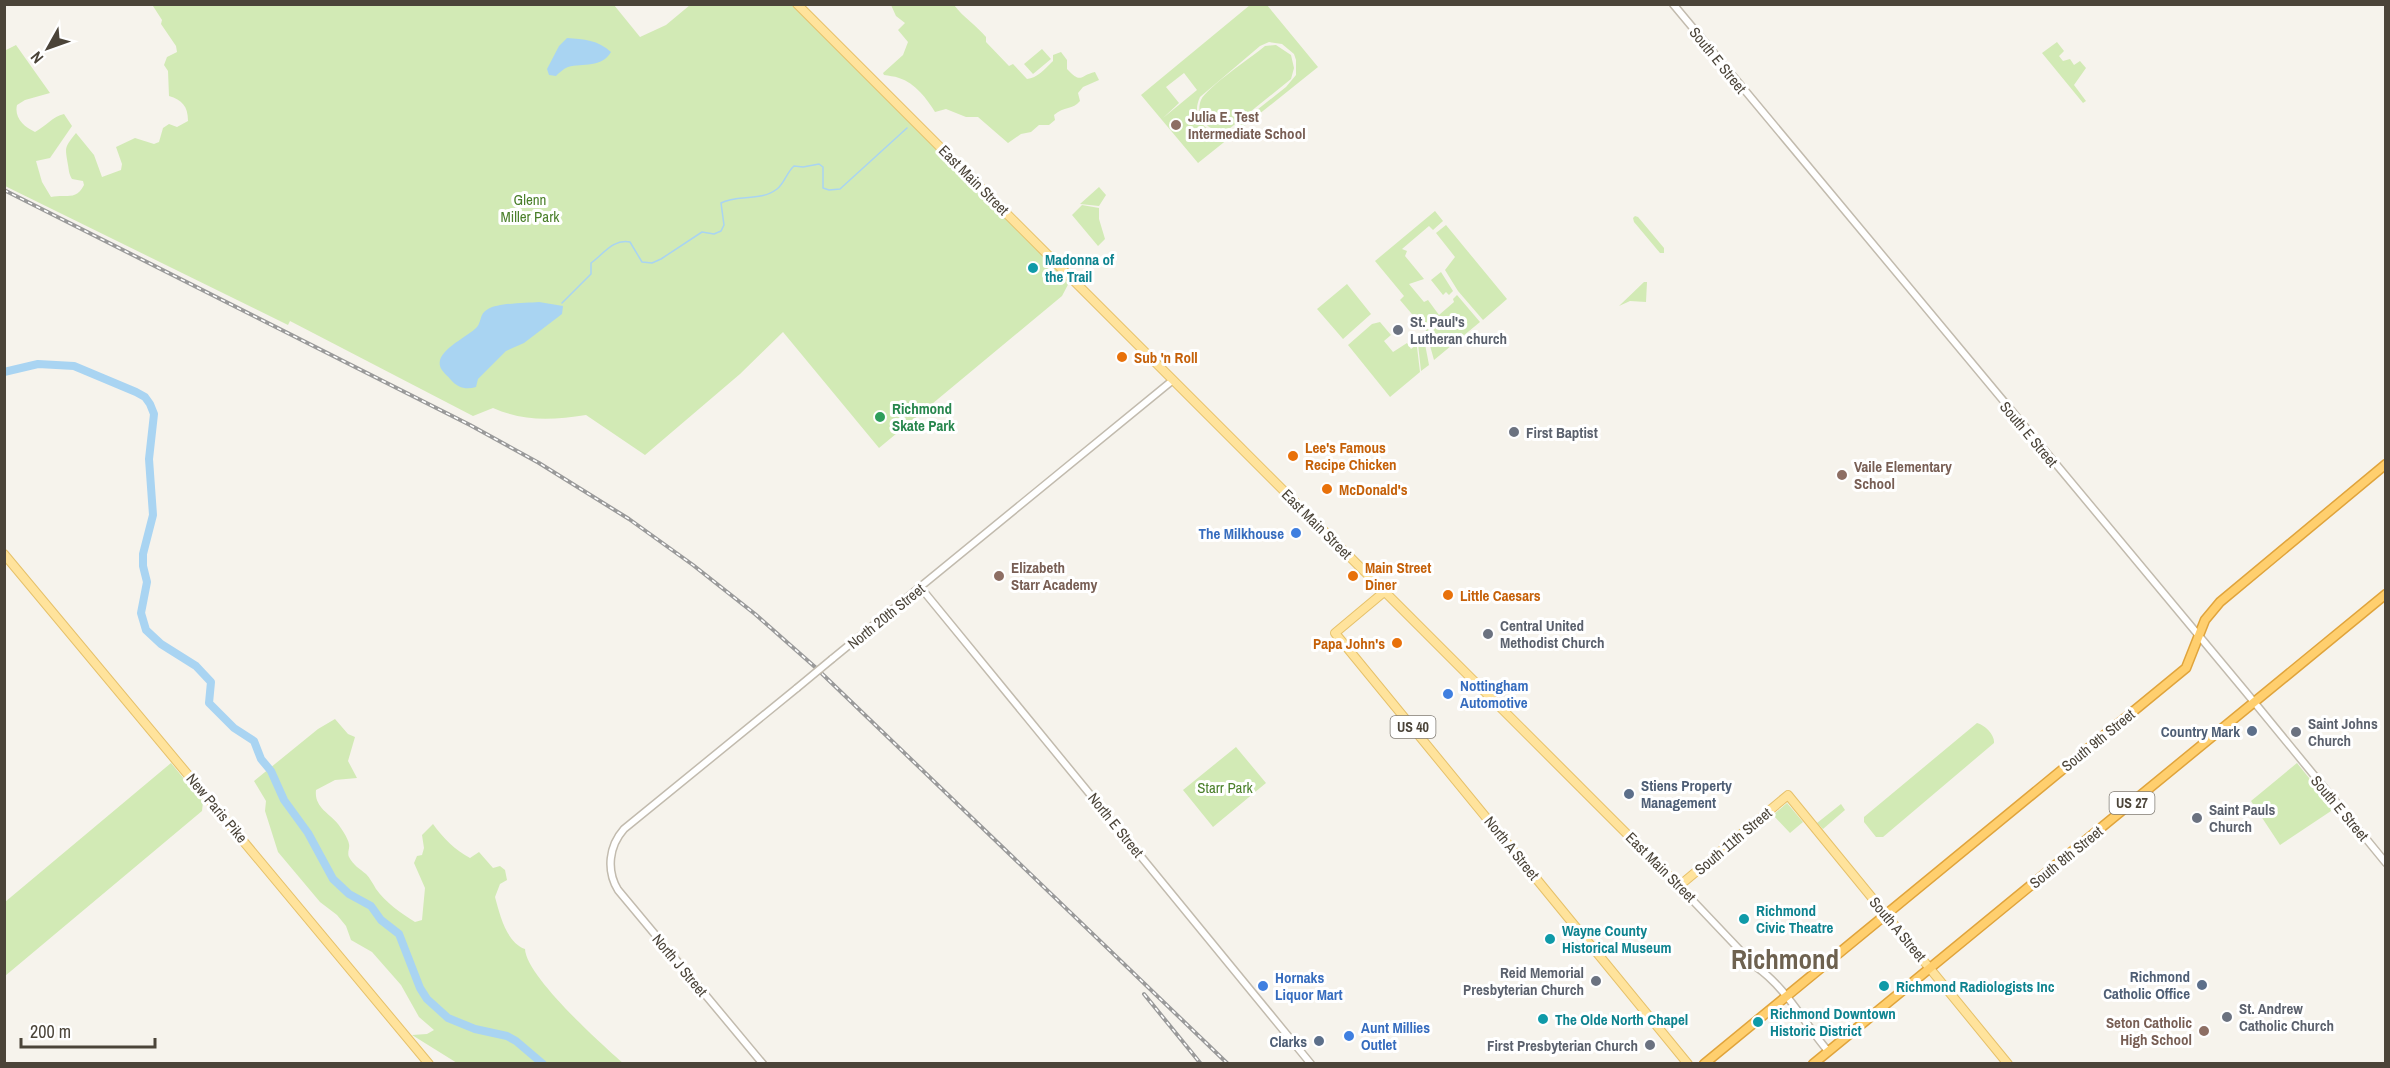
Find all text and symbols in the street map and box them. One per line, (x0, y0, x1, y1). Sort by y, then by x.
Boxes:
north arrow (18, 18, 78, 78)
street label: South E Street (1685, 22, 1752, 98)
text: N (25, 47, 48, 68)
place label: Julia E. Test Intermediate School (1188, 106, 1306, 144)
marker: Julia E. Test Intermediate School (1169, 118, 1183, 132)
street label: East Main Street (934, 140, 1014, 220)
park label: Glenn Miller Park (501, 189, 560, 227)
place label: Madonna of the Trail (1045, 249, 1115, 287)
marker: Madonna of the Trail (1026, 261, 1040, 275)
place label: St. Paul's Lutheran church (1410, 311, 1507, 349)
marker: St. Paul's Lutheran church (1391, 323, 1405, 337)
place label: Sub 'n Roll (1134, 347, 1198, 368)
marker: Sub 'n Roll (1115, 350, 1129, 364)
street label: South E Street (1995, 397, 2063, 472)
place label: Richmond Skate Park (892, 398, 955, 436)
marker: Richmond Skate Park (873, 410, 887, 424)
place label: First Baptist (1526, 422, 1598, 443)
marker: First Baptist (1507, 425, 1521, 439)
place label: Lee's Famous Recipe Chicken (1305, 437, 1397, 475)
marker: Lee's Famous Recipe Chicken (1286, 449, 1300, 463)
place label: Vaile Elementary School (1854, 456, 1952, 494)
marker: Vaile Elementary School (1835, 468, 1849, 482)
place label: McDonald's (1339, 479, 1408, 500)
marker: McDonald's (1320, 482, 1334, 496)
street label: East Main Street (1277, 484, 1357, 564)
place label: The Milkhouse (1199, 523, 1284, 544)
marker: The Milkhouse (1289, 526, 1303, 540)
place label: Elizabeth Starr Academy (1011, 557, 1098, 595)
place label: Main Street Diner (1365, 557, 1431, 595)
marker: Elizabeth Starr Academy (992, 569, 1006, 583)
marker: Main Street Diner (1346, 569, 1360, 583)
street label: North 20th Street (843, 578, 929, 654)
place label: Little Caesars (1460, 585, 1541, 606)
marker: Little Caesars (1441, 588, 1455, 602)
place label: Central United Methodist Church (1500, 615, 1605, 653)
marker: Central United Methodist Church (1481, 627, 1495, 641)
place label: Papa John's (1313, 633, 1385, 654)
marker: Papa John's (1390, 636, 1404, 650)
place label: Nottingham Automotive (1460, 675, 1528, 713)
marker: Nottingham Automotive (1441, 687, 1455, 701)
street label: South 9th Street (2057, 704, 2140, 776)
place label: Saint Johns Church (2308, 713, 2378, 751)
road number: US 40 (1390, 716, 1436, 738)
place label: Country Mark (2161, 721, 2240, 742)
marker: Country Mark (2245, 724, 2259, 738)
marker: Saint Johns Church (2289, 725, 2303, 739)
street label: New Paris Pike (182, 769, 252, 847)
street label: South E Street (2306, 771, 2374, 846)
place label: Stiens Property Management (1641, 775, 1732, 813)
park label: Starr Park (1197, 777, 1254, 798)
marker: Stiens Property Management (1622, 787, 1636, 801)
street label: North E Street (1083, 788, 1149, 862)
road number: US 27 (2110, 792, 2154, 814)
place label: Saint Pauls Church (2209, 799, 2275, 837)
street label: South 11th Street (1690, 802, 1777, 880)
marker: Saint Pauls Church (2190, 811, 2204, 825)
street label: North A Street (1480, 812, 1545, 885)
street label: South 8th Street (2025, 821, 2108, 893)
street label: East Main Street (1621, 827, 1701, 907)
street label: South A Street (1865, 892, 1932, 966)
place label: Richmond Civic Theatre (1756, 900, 1833, 938)
marker: Richmond Civic Theatre (1737, 912, 1751, 926)
place label: Wayne County Historical Museum (1562, 920, 1671, 958)
street label: North J Street (648, 929, 713, 1001)
marker: Wayne County Historical Museum (1543, 932, 1557, 946)
district label: Richmond (1731, 941, 1839, 977)
place label: Reid Memorial Presbyterian Church (1463, 962, 1584, 1000)
place label: Richmond Catholic Office (2103, 966, 2190, 1004)
place label: Hornaks Liquor Mart (1275, 967, 1343, 1005)
marker: Reid Memorial Presbyterian Church (1589, 974, 1603, 988)
place label: Richmond Radiologists Inc (1896, 976, 2055, 997)
marker: Richmond Catholic Office (2195, 978, 2209, 992)
marker: Hornaks Liquor Mart (1256, 979, 1270, 993)
marker: Richmond Radiologists Inc (1877, 979, 1891, 993)
place label: St. Andrew Catholic Church (2239, 998, 2334, 1036)
place label: Richmond Downtown Historic District (1770, 1003, 1896, 1041)
place label: The Olde North Chapel (1555, 1009, 1688, 1030)
marker: St. Andrew Catholic Church (2220, 1010, 2234, 1024)
scale bar (21, 1011, 154, 1049)
marker: The Olde North Chapel (1536, 1012, 1550, 1026)
place label: Seton Catholic High School (2106, 1012, 2192, 1050)
marker: Richmond Downtown Historic District (1751, 1015, 1765, 1029)
place label: Aunt Millies Outlet (1361, 1017, 1430, 1055)
text: 200 m (30, 1019, 71, 1044)
marker: Seton Catholic High School (2197, 1024, 2211, 1038)
marker: Aunt Millies Outlet (1342, 1029, 1356, 1043)
place label: Clarks (1269, 1031, 1307, 1052)
marker: Clarks (1312, 1034, 1326, 1048)
place label: First Presbyterian Church (1487, 1035, 1638, 1056)
marker: First Presbyterian Church (1643, 1038, 1657, 1052)

